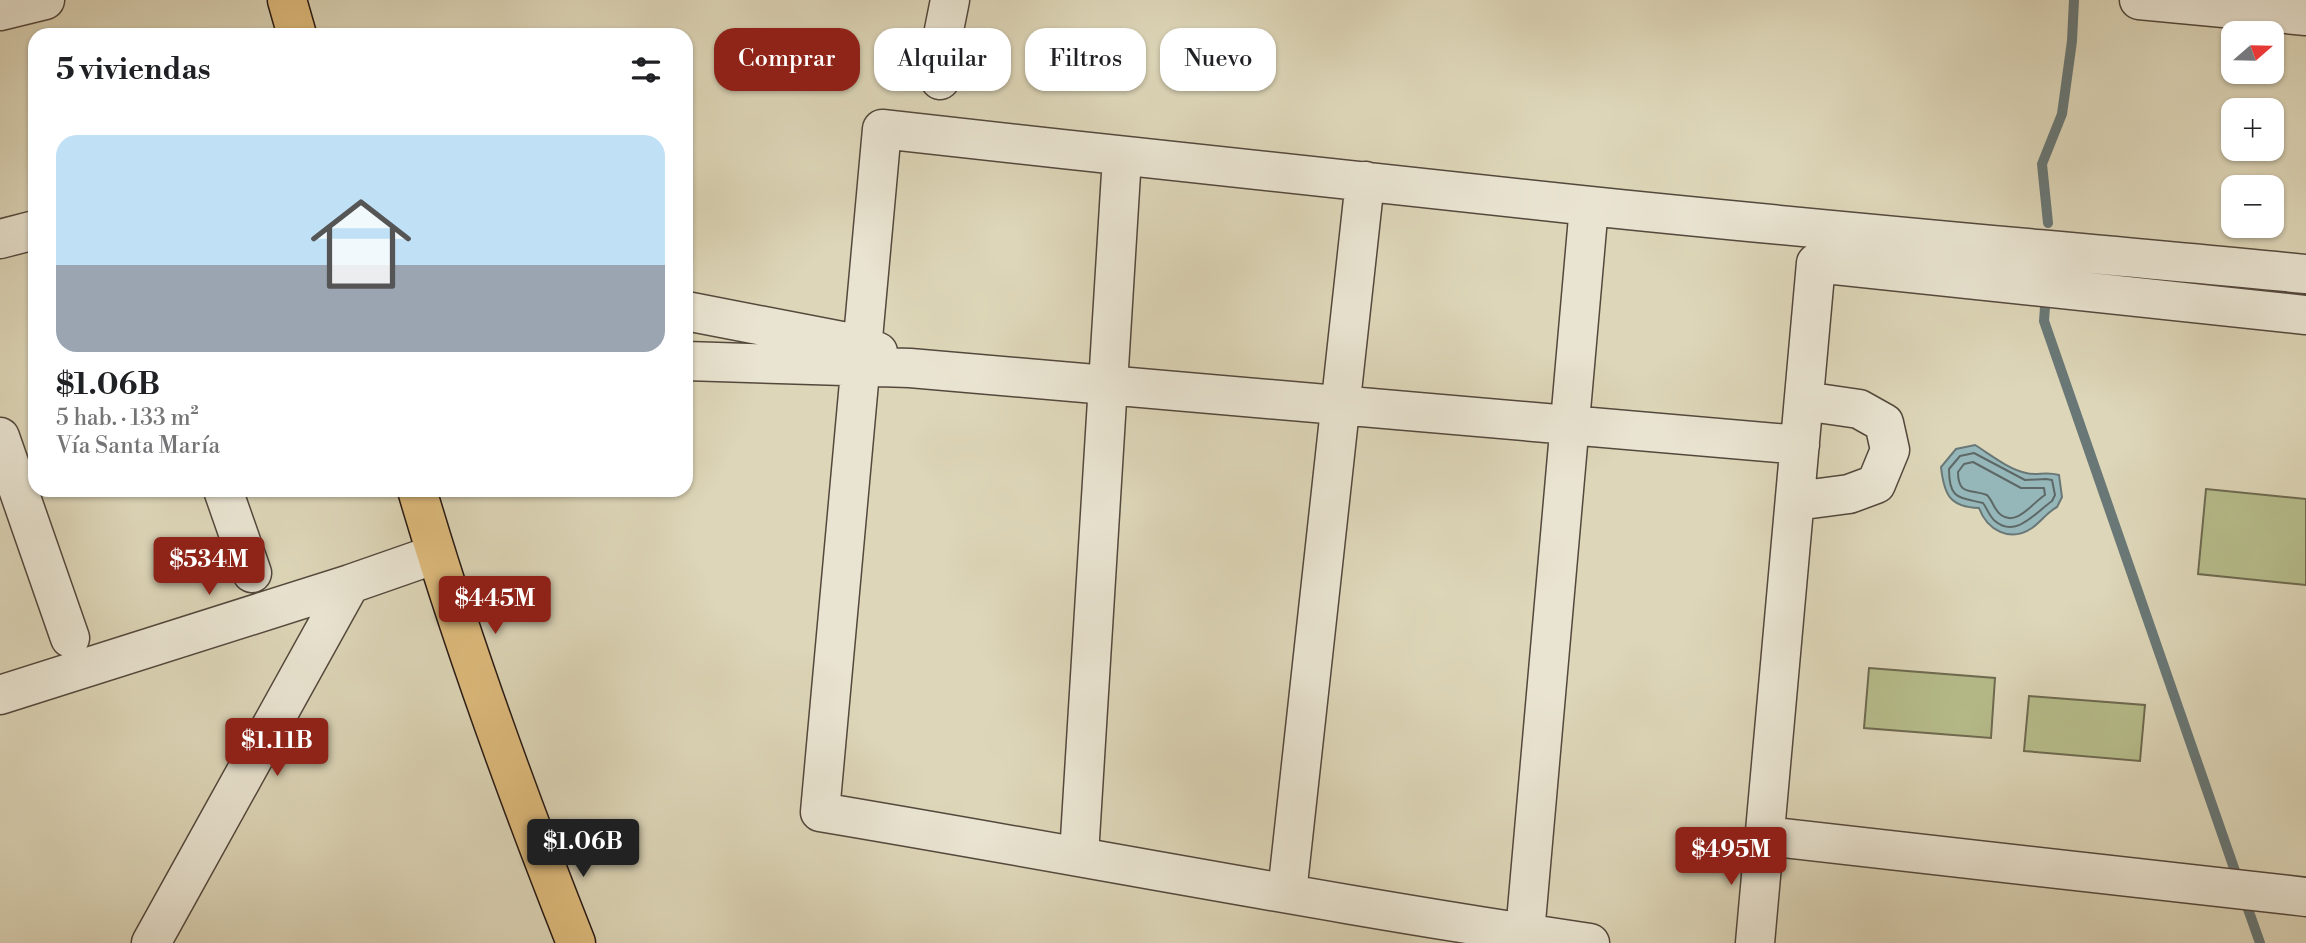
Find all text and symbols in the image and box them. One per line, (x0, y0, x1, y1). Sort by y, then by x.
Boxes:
north arrow (2221, 21, 2284, 84)
map controls (2221, 21, 2284, 238)
chip: Comprar (714, 28, 860, 91)
chip: Alquilar (874, 28, 1011, 91)
chip: Filtros (1025, 28, 1146, 91)
chip: Nuevo (1160, 28, 1276, 91)
text: 5 viviendas (56, 51, 211, 89)
icon: filters (627, 51, 665, 89)
button: + (2221, 98, 2284, 161)
button: − (2221, 175, 2284, 238)
icon: home (298, 181, 424, 307)
text: $1.06B (56, 366, 160, 404)
text: 5 hab. · 133 m² (56, 404, 199, 432)
text: Vía Santa María (56, 432, 220, 460)
pin: $534M (160, 538, 258, 597)
text: $534M (170, 546, 248, 574)
pin: $445M (446, 576, 544, 636)
text: $445M (455, 585, 535, 613)
pin: $1.11B (220, 718, 334, 778)
text: $1.11B (241, 727, 313, 755)
pin: $1.06B (526, 820, 640, 879)
text: $1.06B (543, 828, 623, 856)
pin: $495M (1682, 828, 1780, 887)
text: $495M (1691, 836, 1771, 864)

